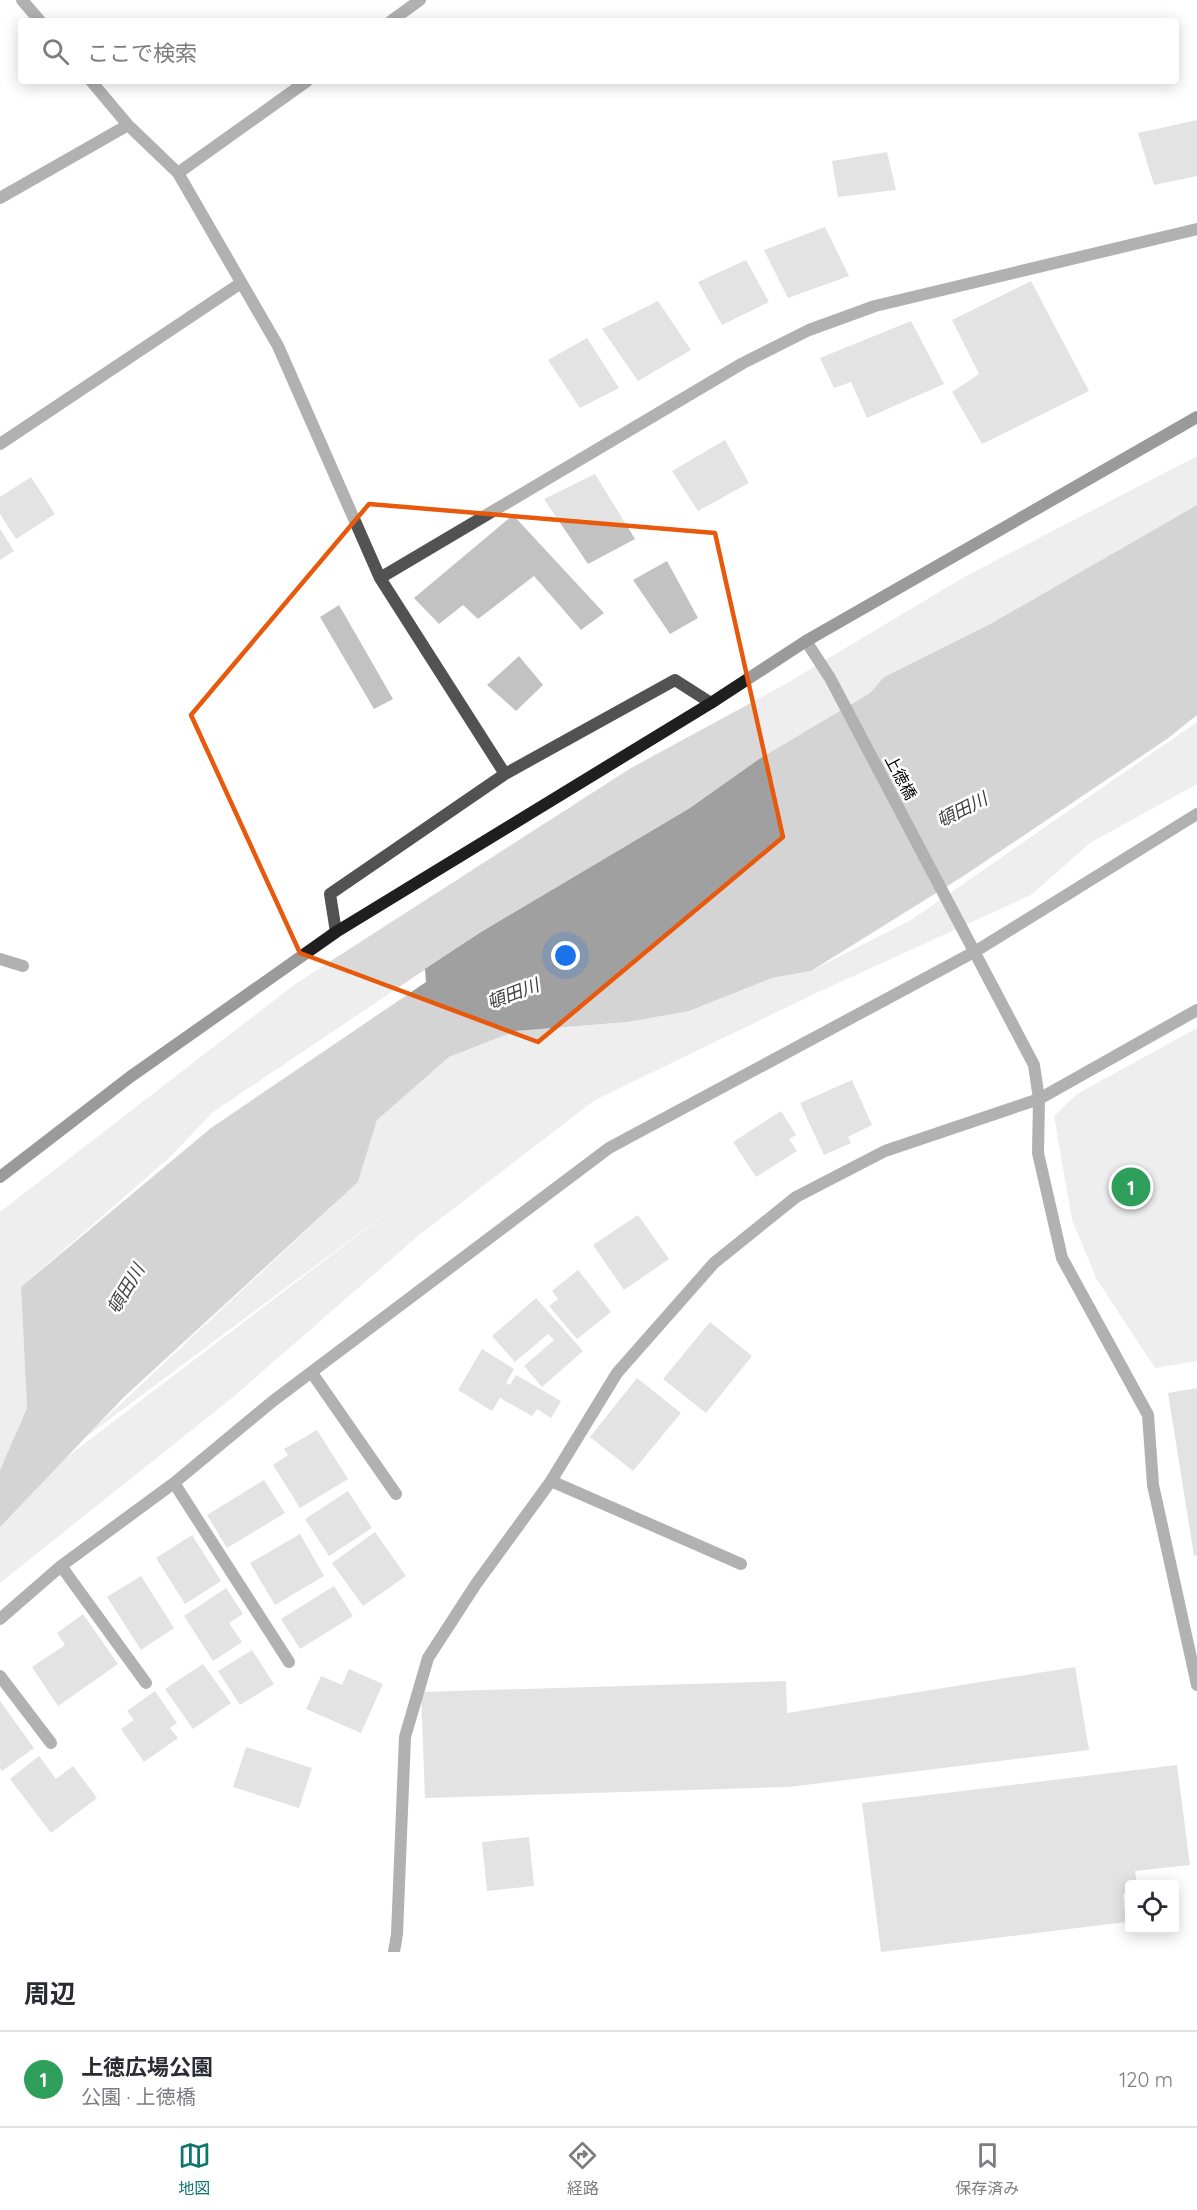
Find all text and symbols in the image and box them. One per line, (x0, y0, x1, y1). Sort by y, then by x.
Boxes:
search box (18, 18, 1179, 84)
icon: search (39, 35, 72, 68)
text: ここで検索 (87, 39, 197, 67)
street label: 上徳橋 (881, 751, 921, 803)
water label: 頓田川 (932, 786, 993, 832)
your location (551, 941, 580, 970)
water label: 頓田川 (483, 972, 544, 1014)
pin: 1 (1112, 1164, 1150, 1210)
water label: 頓田川 (102, 1258, 150, 1318)
map controls (1125, 1880, 1179, 1934)
button: locate (1125, 1880, 1179, 1934)
text: 周辺 (24, 1977, 76, 2010)
text: 上徳広場公園 (81, 2053, 213, 2081)
text: 1 (40, 2067, 47, 2092)
text: 120 m (1119, 2067, 1173, 2092)
text: 公園 · 上徳橋 (81, 2084, 196, 2109)
tab: 地図 (178, 2139, 211, 2199)
tab: 経路 (566, 2139, 599, 2199)
tab: 保存済み (955, 2139, 1019, 2199)

